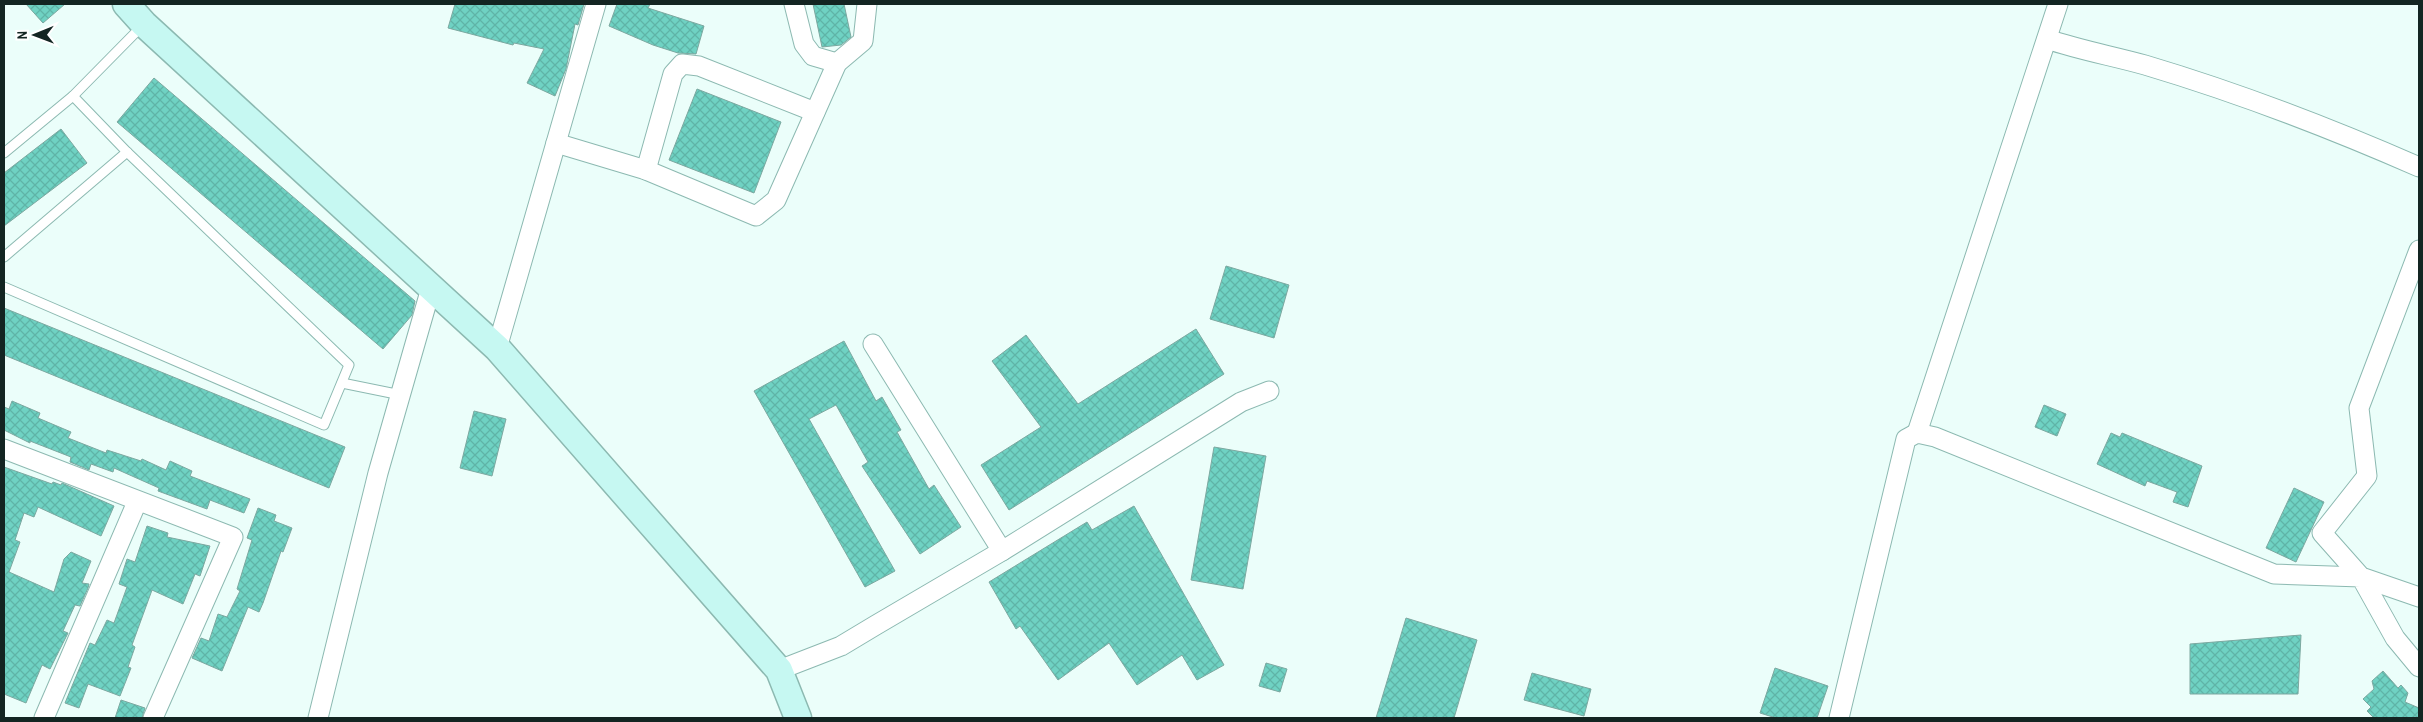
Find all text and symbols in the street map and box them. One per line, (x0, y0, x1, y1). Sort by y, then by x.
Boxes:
north arrow (10, 10, 60, 60)
text: N (13, 31, 31, 40)

